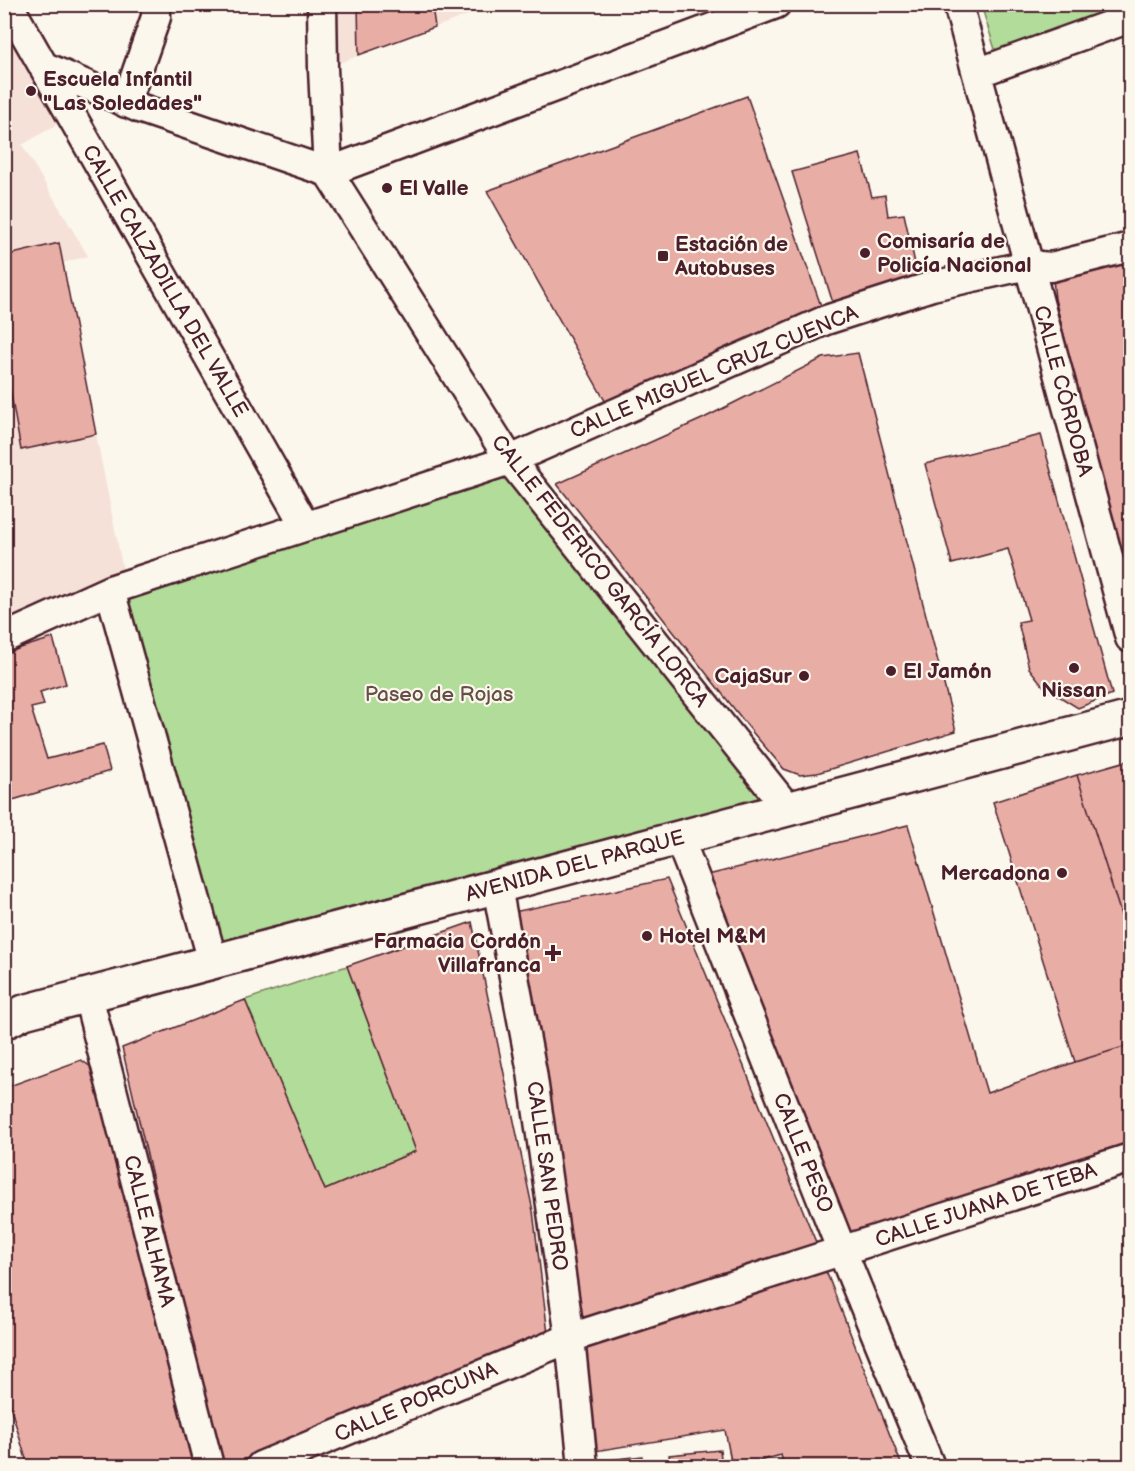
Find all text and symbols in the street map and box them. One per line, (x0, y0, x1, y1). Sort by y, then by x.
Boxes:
place label: Escuela Infantil "Las Soledades" (43, 67, 202, 116)
marker: Escuela Infantil "Las Soledades" (24, 84, 38, 98)
street label: CALLE CALZADILLA DEL VALLE (77, 141, 253, 421)
place label: El Valle (399, 176, 469, 201)
marker: El Valle (380, 181, 394, 195)
place label: Comisaría de Policía Nacional (877, 229, 1031, 278)
place label: Estación de Autobuses (674, 232, 788, 281)
marker: Comisaría de Policía Nacional (858, 246, 872, 260)
marker: Estación de Autobuses (656, 249, 670, 263)
street label: CALLE MIGUEL CRUZ CUENCA (566, 300, 862, 444)
street label: CALLE CÓRDOBA (1028, 303, 1098, 479)
street label: CALLE FEDERICO GARCÍA LORCA (486, 430, 714, 712)
place label: El Jamón (903, 659, 992, 684)
marker: Nissan (1067, 661, 1081, 675)
place label: CajaSur (714, 664, 793, 689)
marker: El Jamón (884, 664, 898, 678)
marker: CajaSur (797, 669, 811, 683)
place label: Nissan (1041, 678, 1107, 703)
park label: Paseo de Rojas (365, 682, 513, 707)
street label: AVENIDA DEL PARQUE (463, 825, 687, 907)
place label: Mercadona (940, 861, 1050, 886)
marker: Mercadona (1055, 866, 1069, 880)
place label: Hotel M&M (659, 924, 766, 949)
place label: Farmacia Cordón Villafranca (373, 929, 541, 978)
marker: Hotel M&M (640, 929, 654, 943)
marker: Farmacia Cordón Villafranca (546, 946, 560, 960)
street label: CALLE SAN PEDRO (521, 1080, 573, 1272)
street label: CALLE PESO (768, 1089, 838, 1217)
street label: CALLE ALHAMA (118, 1153, 180, 1310)
street label: CALLE JUANA DE TEBA (872, 1157, 1100, 1253)
street label: CALLE PORCUNA (331, 1356, 501, 1448)

